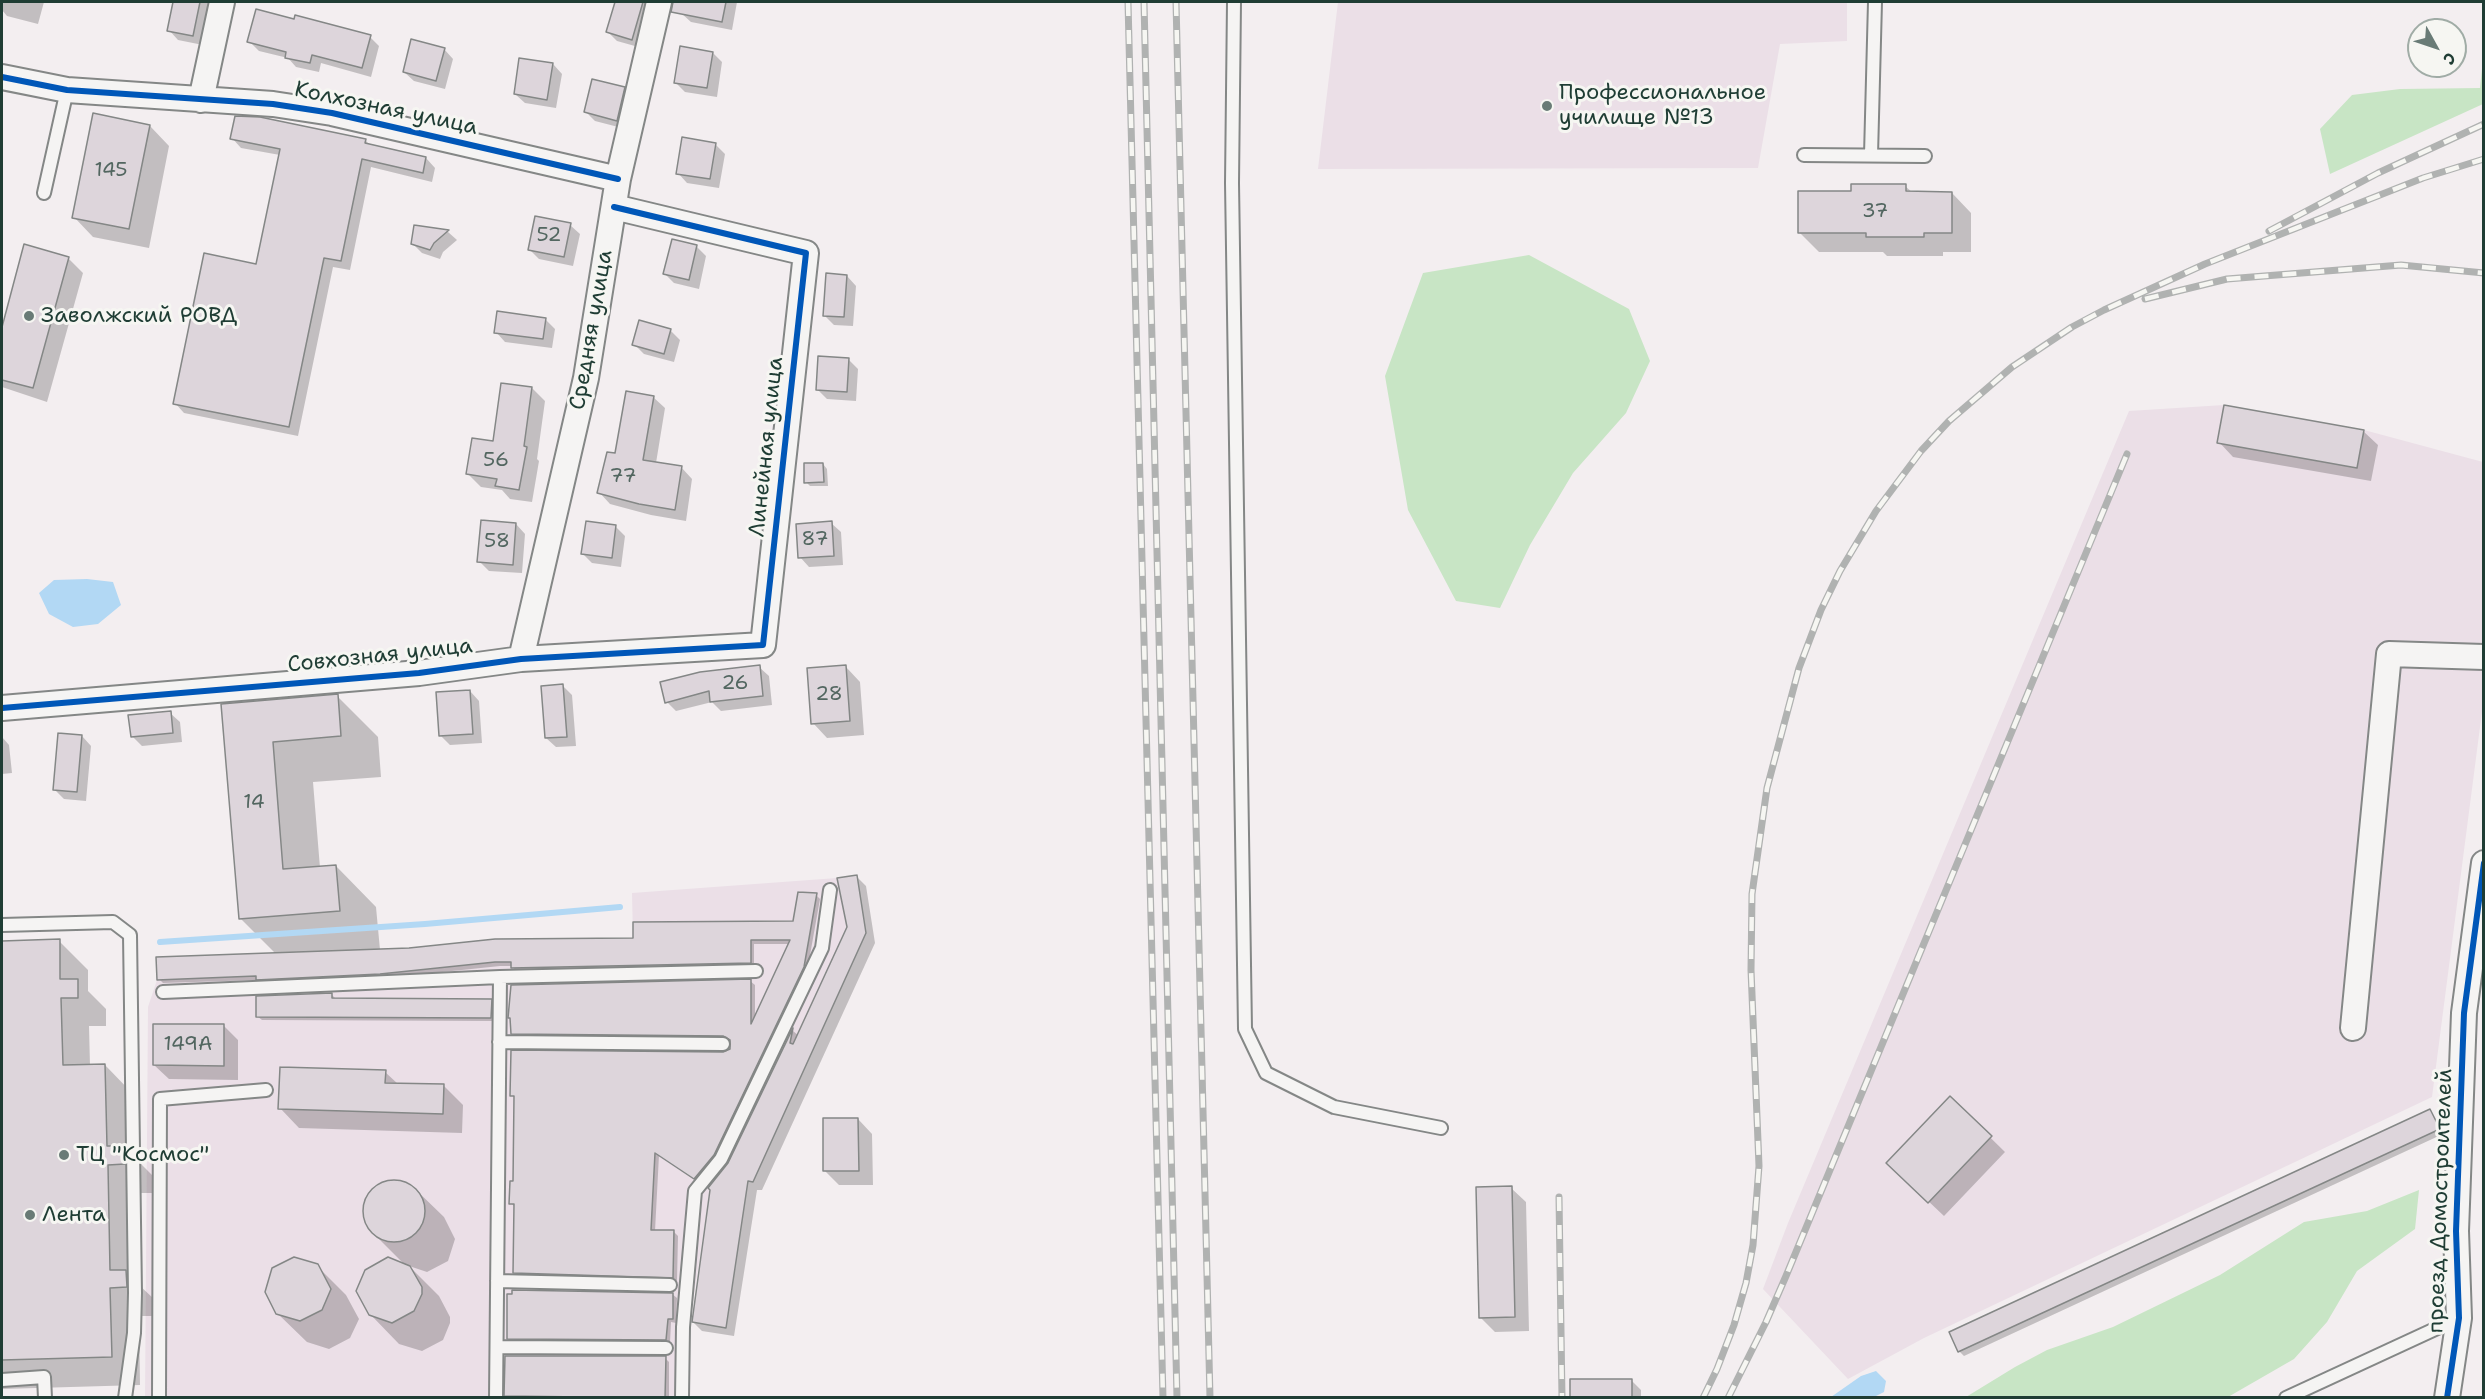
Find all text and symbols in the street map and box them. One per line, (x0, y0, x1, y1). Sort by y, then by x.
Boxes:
north arrow (2407, 18, 2467, 78)
text: С (2438, 48, 2461, 69)
street label: Колхозная улица (292, 77, 480, 141)
place label: Профессиональное училище №13 (1559, 80, 1766, 132)
marker: Профессиональное училище №13 (1540, 99, 1554, 113)
house number: 145 (94, 159, 128, 183)
house number: 37 (1862, 200, 1888, 224)
house number: 52 (536, 224, 562, 248)
street label: Средняя улица (565, 248, 619, 412)
place label: Заволжский РОВД (41, 303, 237, 329)
marker: Заволжский РОВД (22, 309, 36, 323)
street label: Линейная улица (744, 356, 790, 538)
house number: 56 (483, 449, 509, 473)
house number: 77 (610, 465, 636, 489)
house number: 87 (802, 528, 828, 552)
house number: 58 (484, 530, 510, 554)
street label: Совхозная улица (286, 633, 474, 679)
house number: 26 (721, 672, 749, 696)
house number: 28 (815, 683, 843, 707)
house number: 14 (243, 791, 265, 815)
house number: 149А (163, 1033, 213, 1057)
street label: проезд Домостроителей (2423, 1068, 2459, 1334)
place label: ТЦ "Космос" (76, 1142, 209, 1168)
marker: ТЦ "Космос" (57, 1148, 71, 1162)
place label: Лента (42, 1202, 106, 1228)
marker: Лента (23, 1208, 37, 1222)

